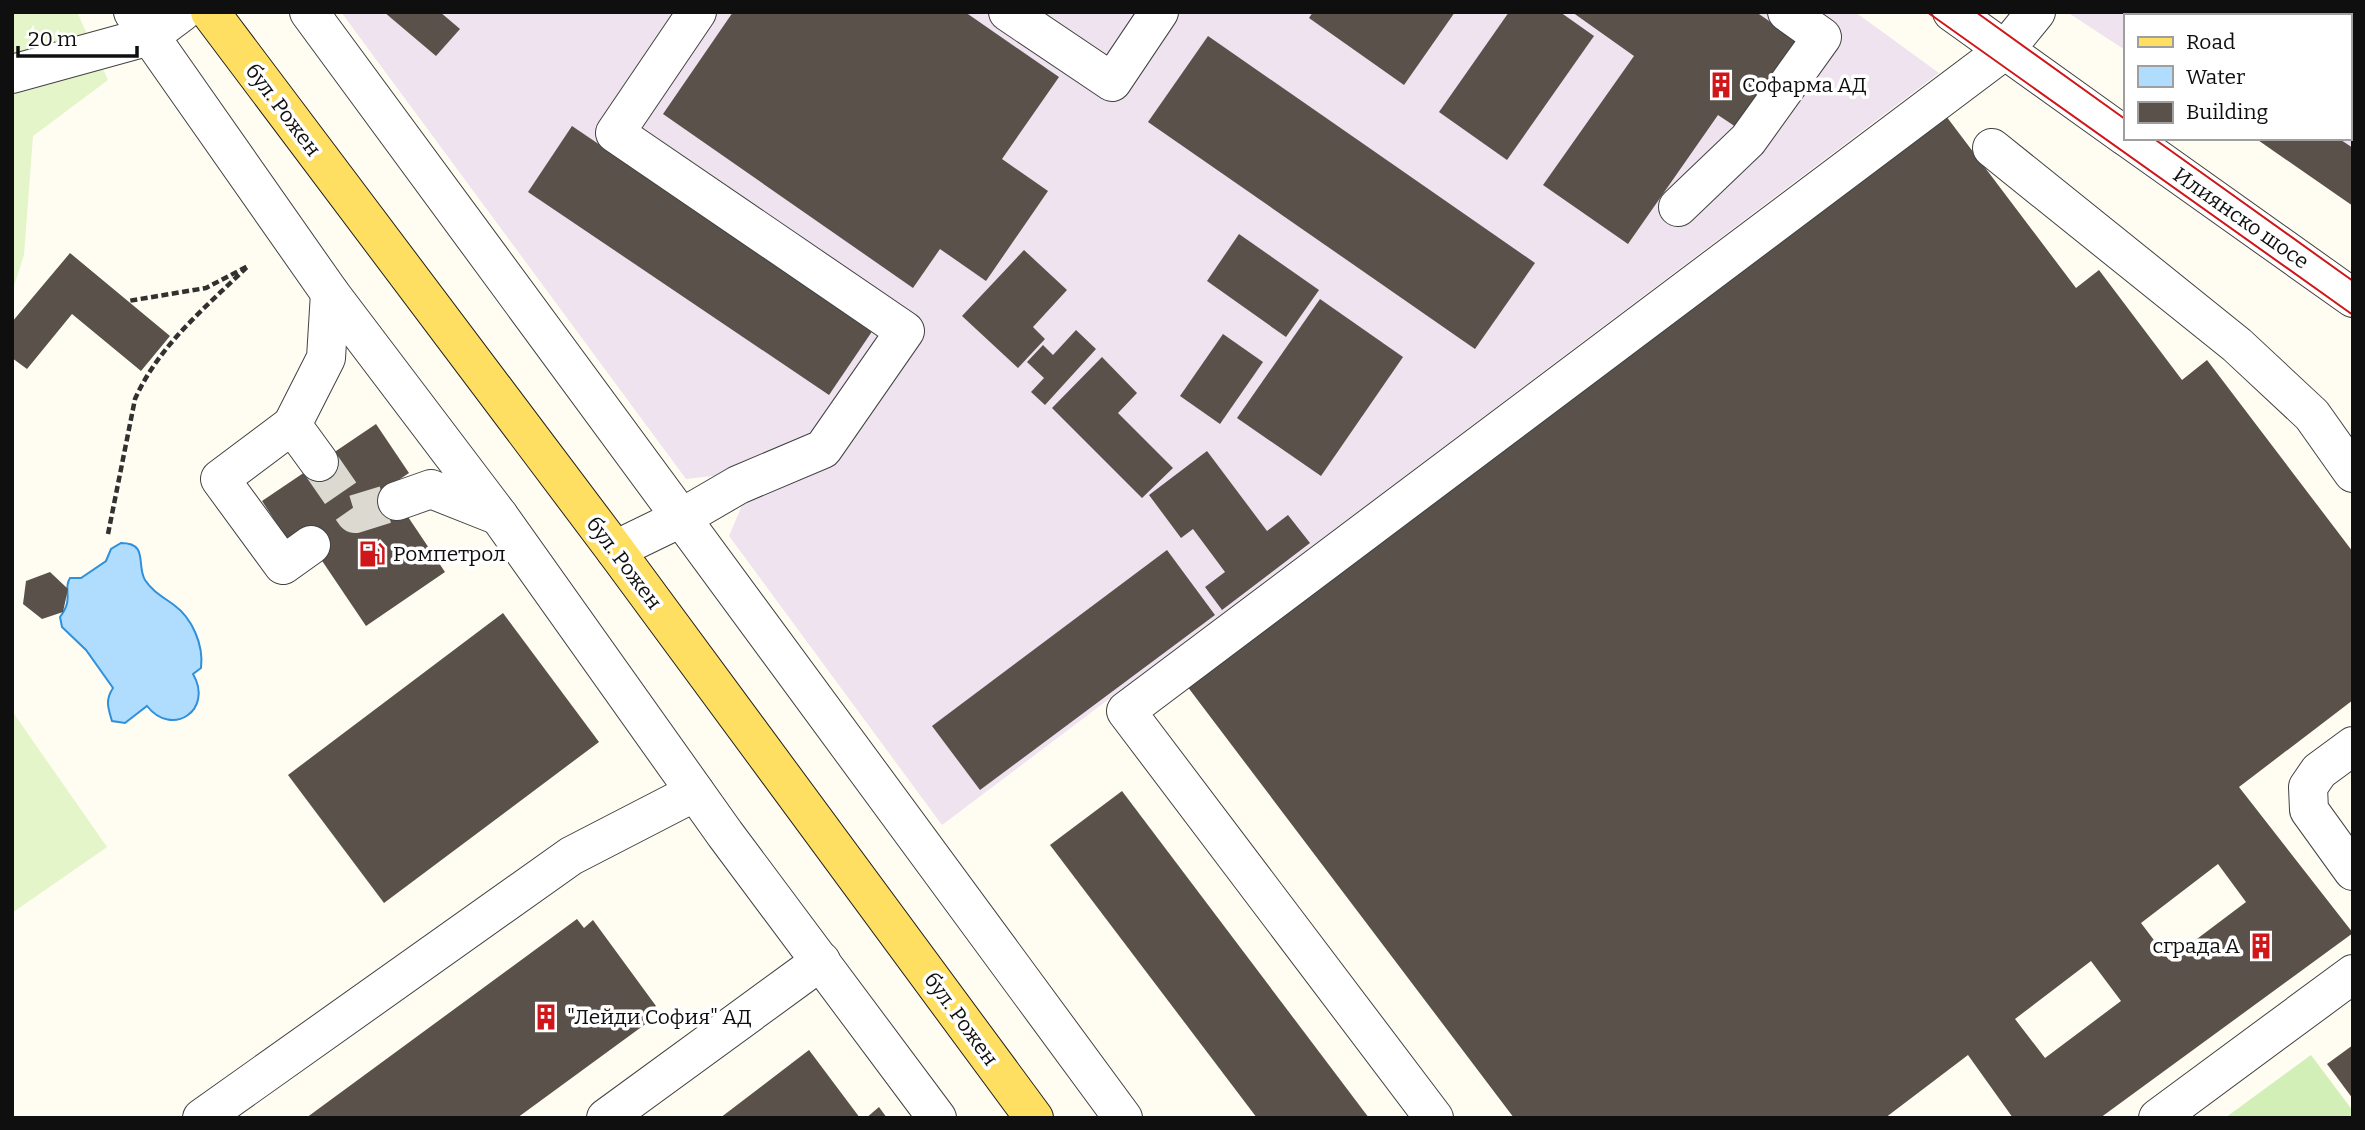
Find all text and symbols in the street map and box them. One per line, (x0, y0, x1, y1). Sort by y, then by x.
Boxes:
scale bar (18, 14, 136, 58)
legend (2124, 14, 2351, 140)
text: 20 m (28, 26, 77, 52)
text: Road (2186, 29, 2235, 55)
street label: бул. Рожен (240, 59, 326, 162)
text: Water (2186, 64, 2245, 90)
building icon: Софарма АД (1706, 70, 1736, 100)
place label: Софарма АД (1742, 72, 1867, 98)
text: Building (2186, 99, 2269, 125)
street label: Илиянско шосе (2168, 162, 2314, 274)
street label: бул. Рожен (581, 512, 667, 615)
fuel station icon: Ромпетрол (357, 539, 387, 569)
place label: Ромпетрол (393, 541, 506, 567)
building icon: сграда А (2246, 931, 2276, 961)
place label: сграда А (2152, 933, 2240, 959)
street label: бул. Рожен (918, 967, 1004, 1071)
building icon: "Лейди София" АД (531, 1002, 561, 1032)
place label: "Лейди София" АД (567, 1004, 752, 1030)

